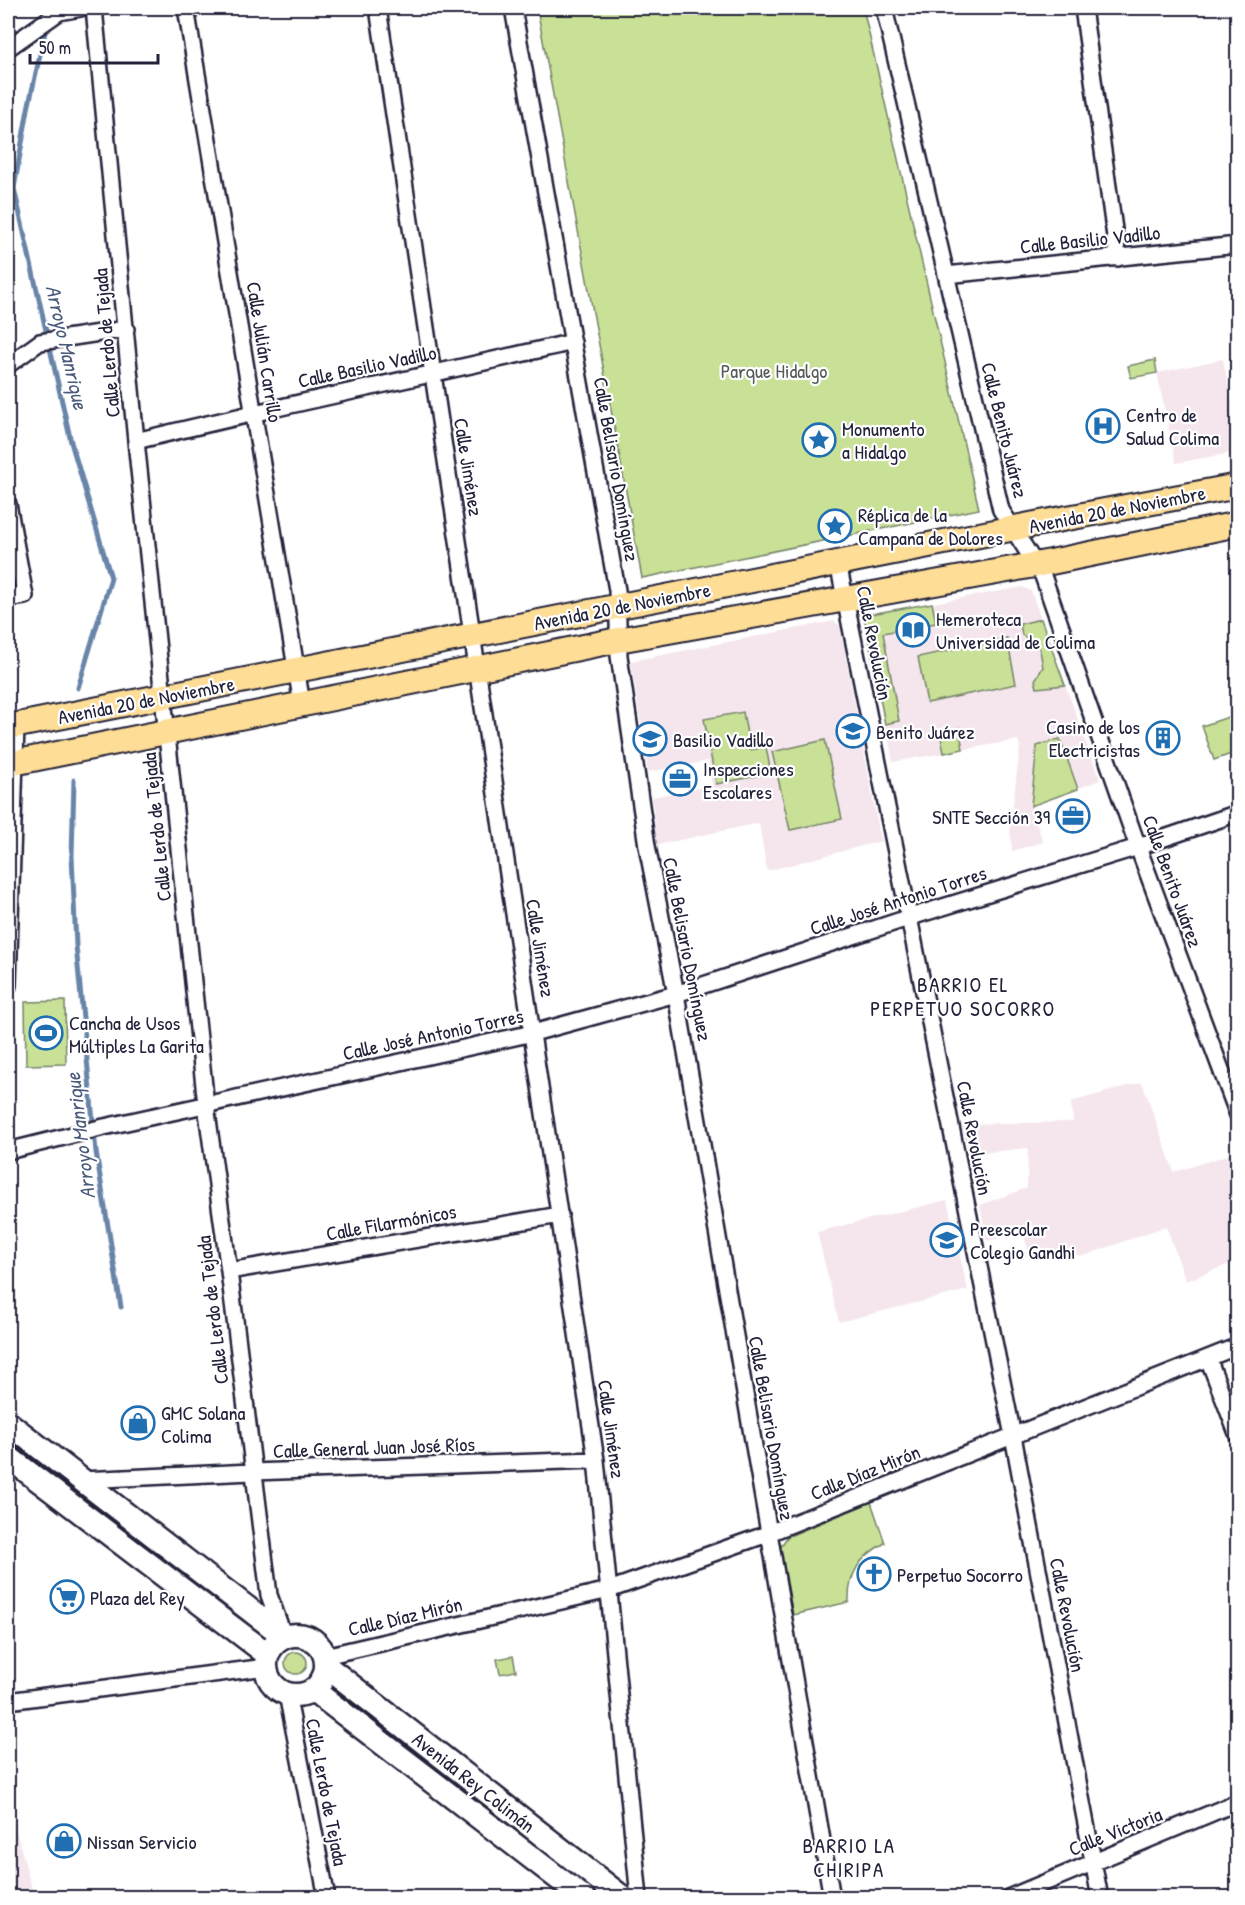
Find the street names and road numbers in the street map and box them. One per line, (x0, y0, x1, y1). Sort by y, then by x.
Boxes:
street label: Calle Basilio Vadillo (1019, 218, 1161, 260)
street label: Calle Lerdo de Tejada (86, 267, 126, 419)
street label: Calle Julián Carrillo (241, 280, 289, 424)
street label: Calle Basilio Vadillo (295, 338, 439, 394)
street label: Calle Benito Juárez (975, 359, 1035, 501)
street label: Calle Belisario Domínguez (588, 375, 647, 564)
street label: Calle Jiménez (448, 416, 490, 518)
street label: Avenida 20 de Noviembre (1026, 479, 1208, 539)
street label: Avenida 20 de Noviembre (531, 576, 713, 636)
street label: Calle Revolución (851, 584, 899, 702)
street label: Avenida 20 de Noviembre (55, 670, 237, 730)
street label: Calle Lerdo de Tejada (135, 751, 177, 903)
street label: Calle Benito Juárez (1137, 811, 1210, 951)
street label: Calle Belisario Domínguez (657, 855, 719, 1043)
street label: Calle José Antonio Torres (806, 859, 990, 941)
street label: Calle Jiménez (520, 897, 562, 999)
street label: Calle José Antonio Torres (340, 1002, 526, 1066)
street label: Calle Revolución (951, 1079, 999, 1197)
street label: Calle Filarmónicos (324, 1197, 458, 1247)
street label: Calle Lerdo de Tejada (189, 1234, 235, 1386)
street label: Calle Belisario Domínguez (743, 1334, 802, 1523)
street label: Calle Jiménez (592, 1378, 632, 1480)
street label: Calle General Juan José Ríos (273, 1430, 476, 1464)
street label: Calle Díaz Mirón (806, 1438, 924, 1506)
street label: Calle Revolución (1044, 1556, 1092, 1674)
street label: Calle Díaz Mirón (345, 1590, 465, 1642)
street label: Calle Lerdo de Tejada (299, 1716, 355, 1868)
street label: Avenida Rey Colimán (407, 1726, 541, 1838)
street label: Calle Victoria (1064, 1800, 1166, 1862)

